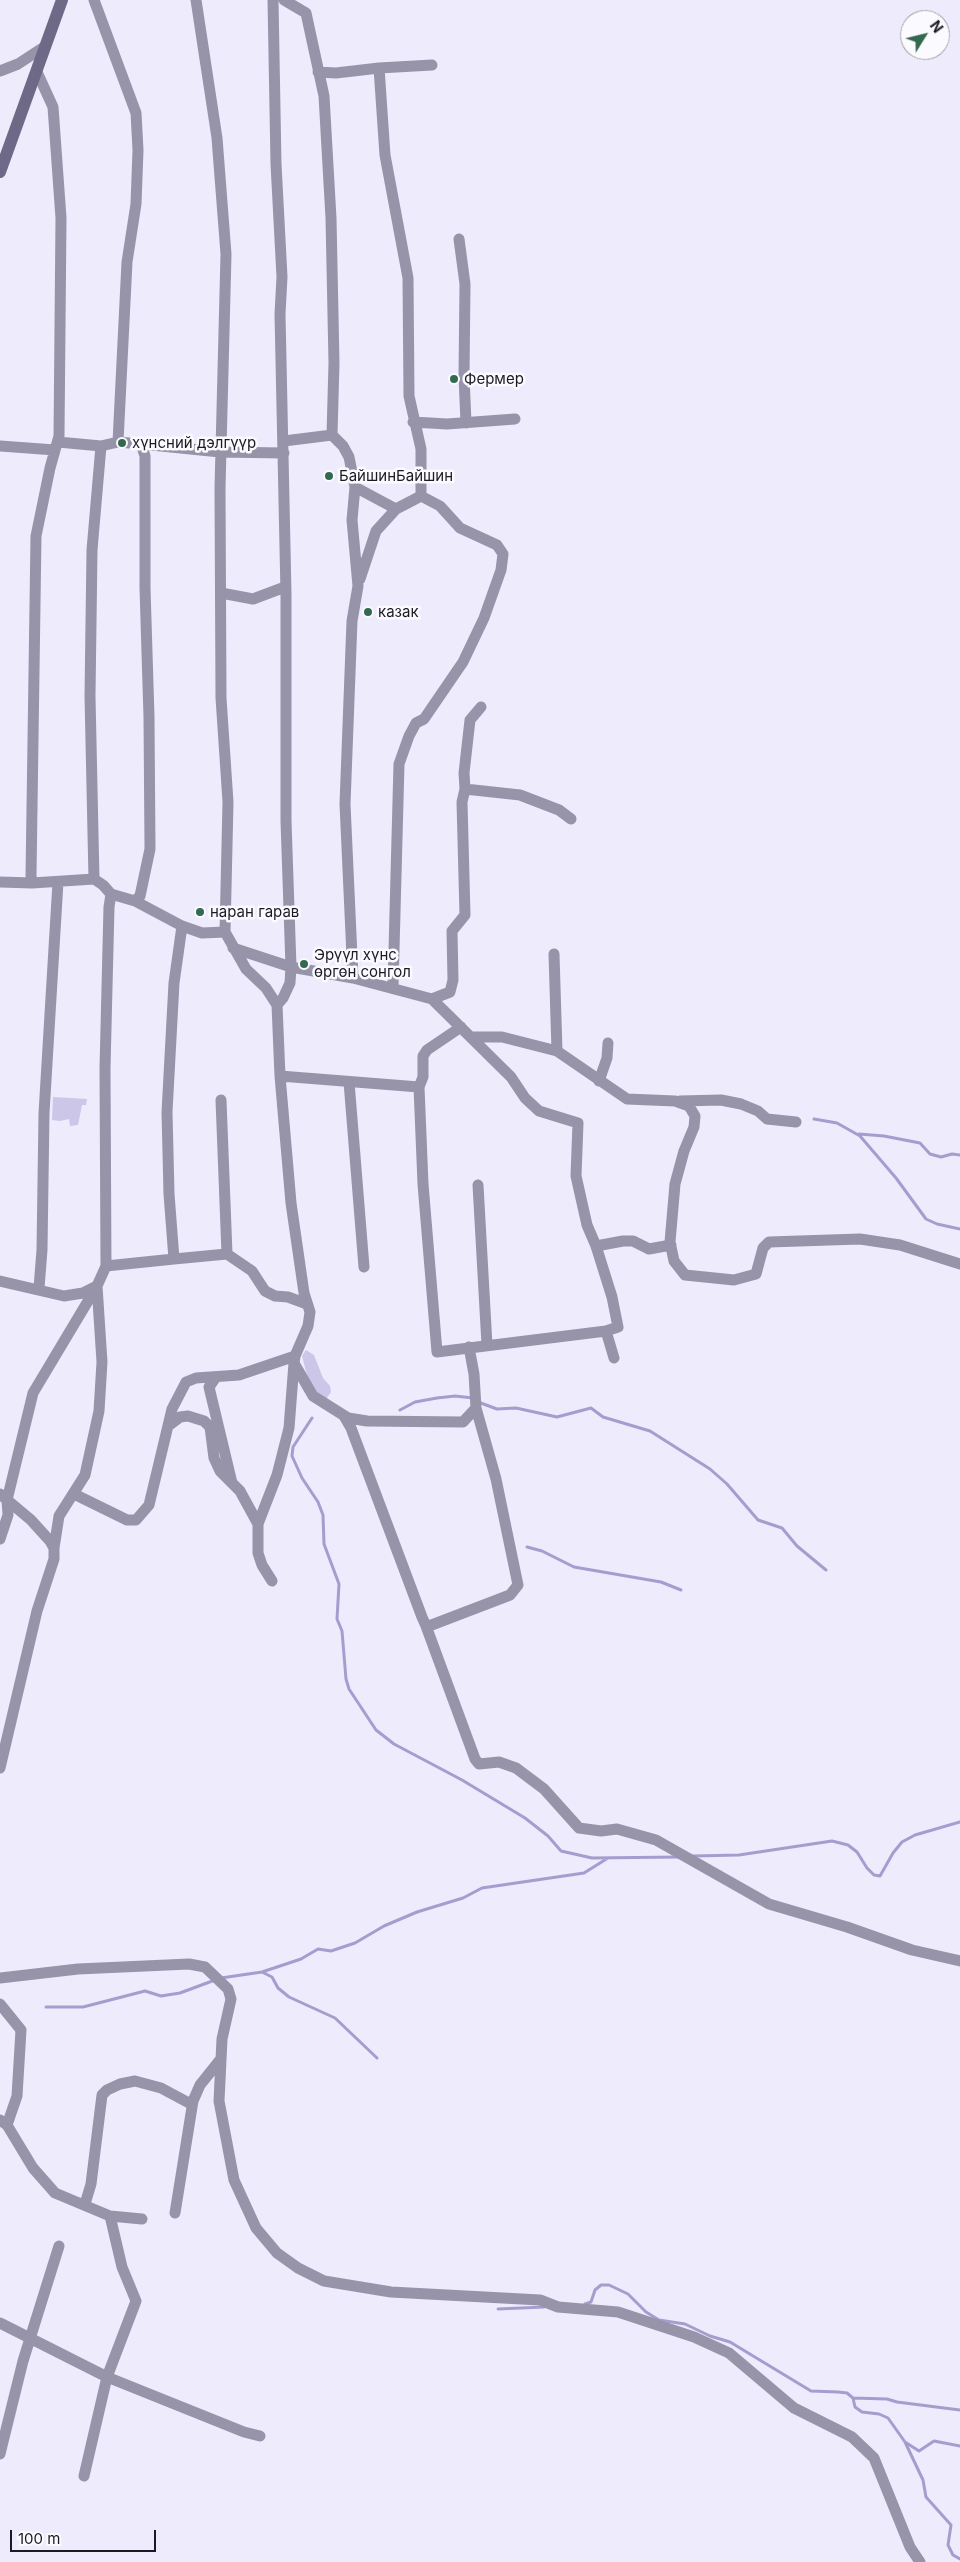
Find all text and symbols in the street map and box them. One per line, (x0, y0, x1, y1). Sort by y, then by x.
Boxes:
north arrow (900, 10, 950, 60)
text: N (927, 17, 947, 36)
place label: Фермер (464, 370, 524, 388)
marker: Фермер (448, 373, 460, 385)
place label: хүнсний дэлгүүр (132, 434, 256, 452)
marker: хүнсний дэлгүүр (116, 437, 128, 449)
place label: БайшинБайшин (339, 467, 453, 485)
marker: БайшинБайшин (323, 470, 335, 482)
place label: казак (378, 603, 419, 621)
marker: казак (362, 606, 374, 618)
place label: наран гарав (210, 903, 299, 921)
marker: наран гарав (194, 906, 206, 918)
place label: Эрүүл хүнс өргөн сонгол (314, 946, 411, 981)
marker: Эрүүл хүнс өргөн сонгол (298, 958, 310, 970)
scale bar (12, 2520, 159, 2552)
text: 100 m (18, 2529, 60, 2548)

